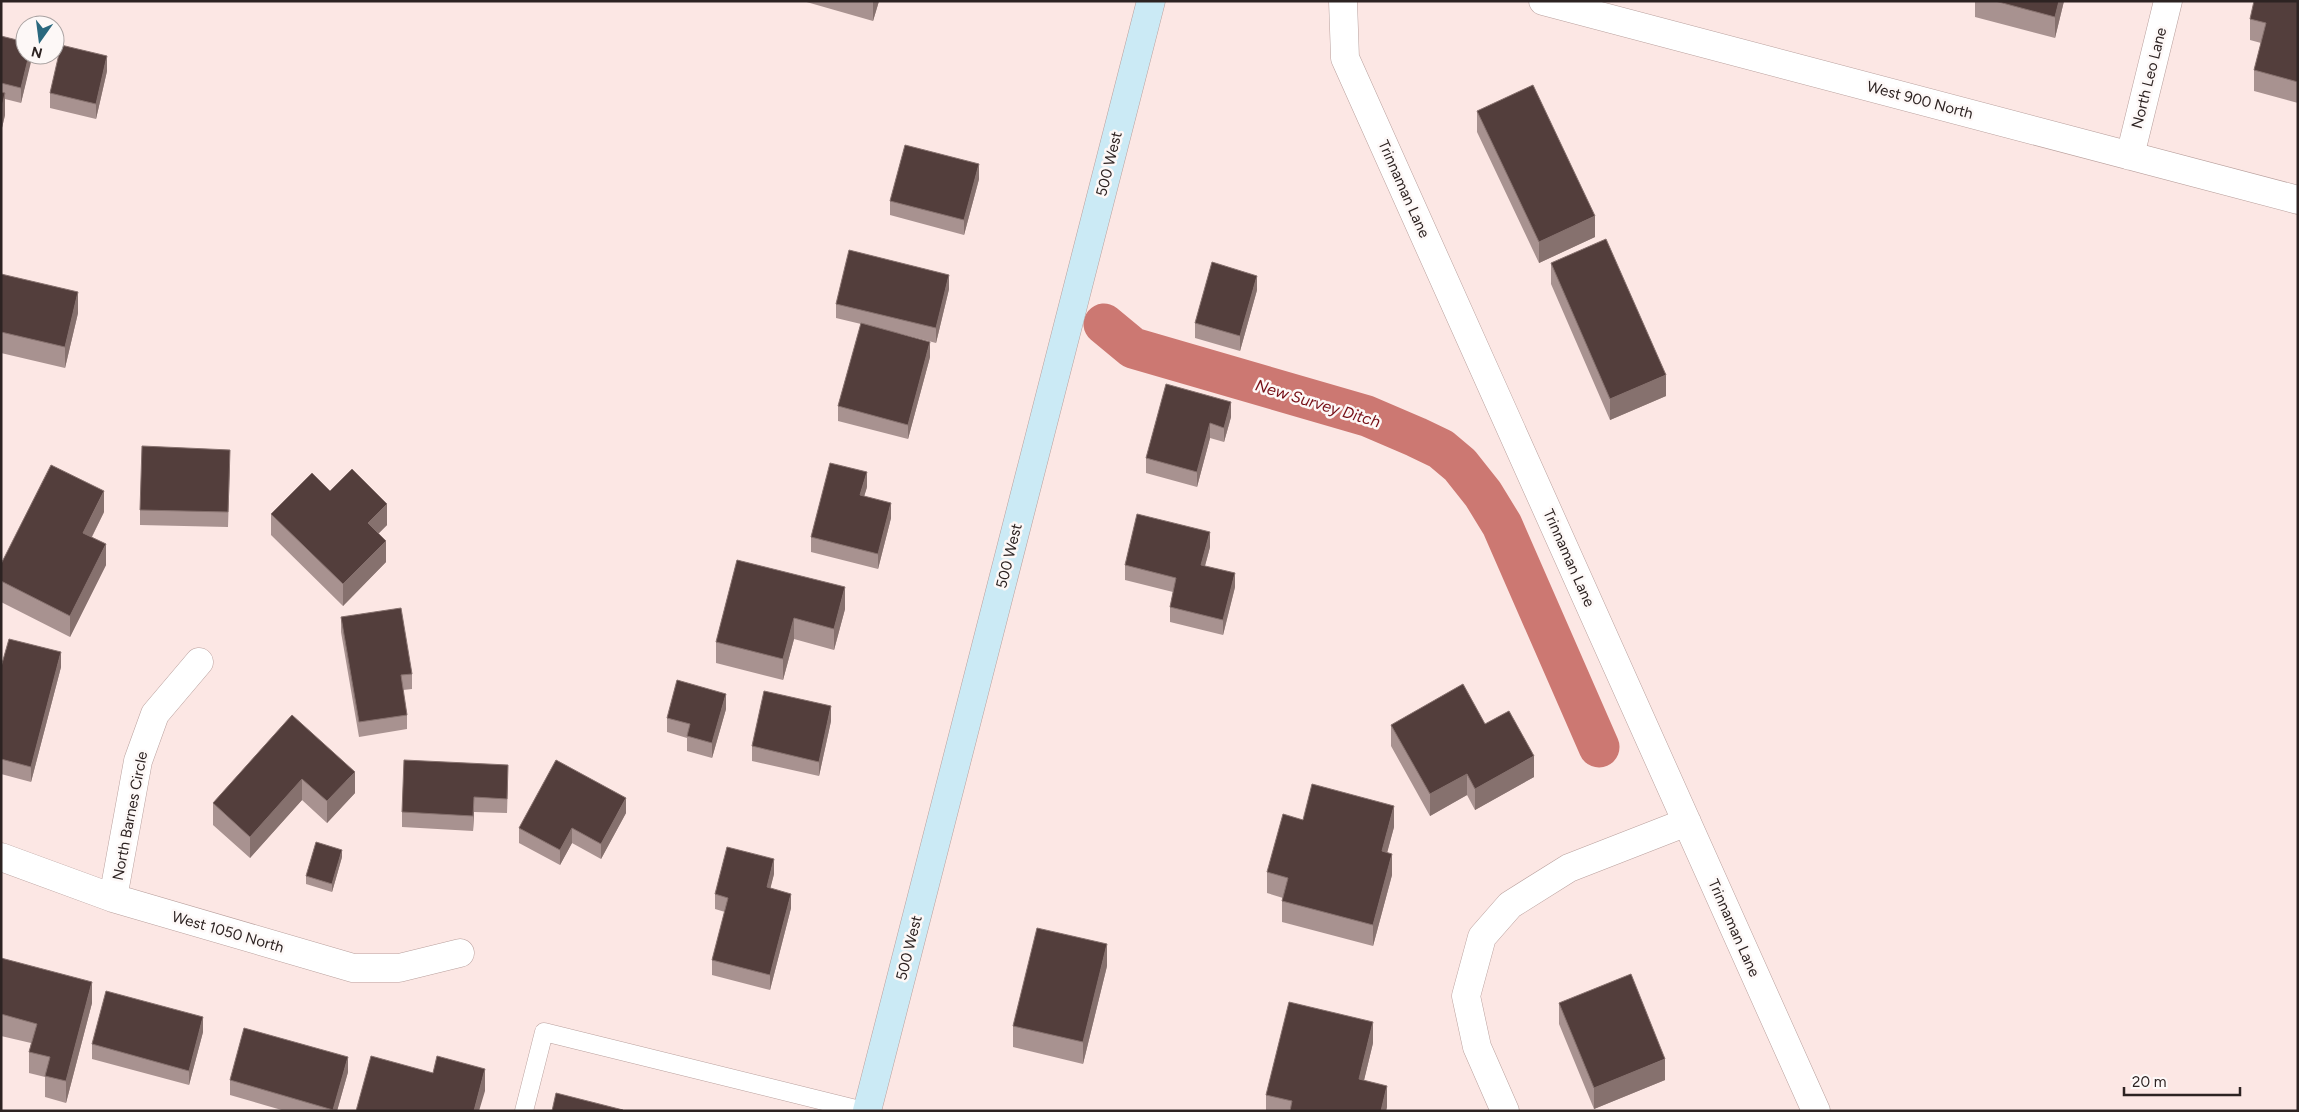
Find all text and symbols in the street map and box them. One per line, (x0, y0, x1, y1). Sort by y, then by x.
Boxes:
north arrow (15, 15, 65, 65)
street label: North Leo Lane (2128, 26, 2170, 130)
text: N (30, 43, 44, 62)
street label: West 900 North (1865, 77, 1975, 123)
street label: 500 West (1092, 129, 1126, 198)
street label: Trinnaman Lane (1374, 137, 1434, 241)
water label: New Survey Ditch (1253, 375, 1383, 432)
street label: Trinnaman Lane (1539, 506, 1599, 610)
street label: 500 West (992, 521, 1026, 590)
street label: North Barnes Circle (109, 750, 151, 882)
street label: Trinnaman Lane (1704, 876, 1764, 980)
street label: West 1050 North (170, 907, 286, 957)
street label: 500 West (892, 913, 926, 982)
scale bar (2124, 1064, 2240, 1096)
text: 20 m (2132, 1073, 2166, 1091)

